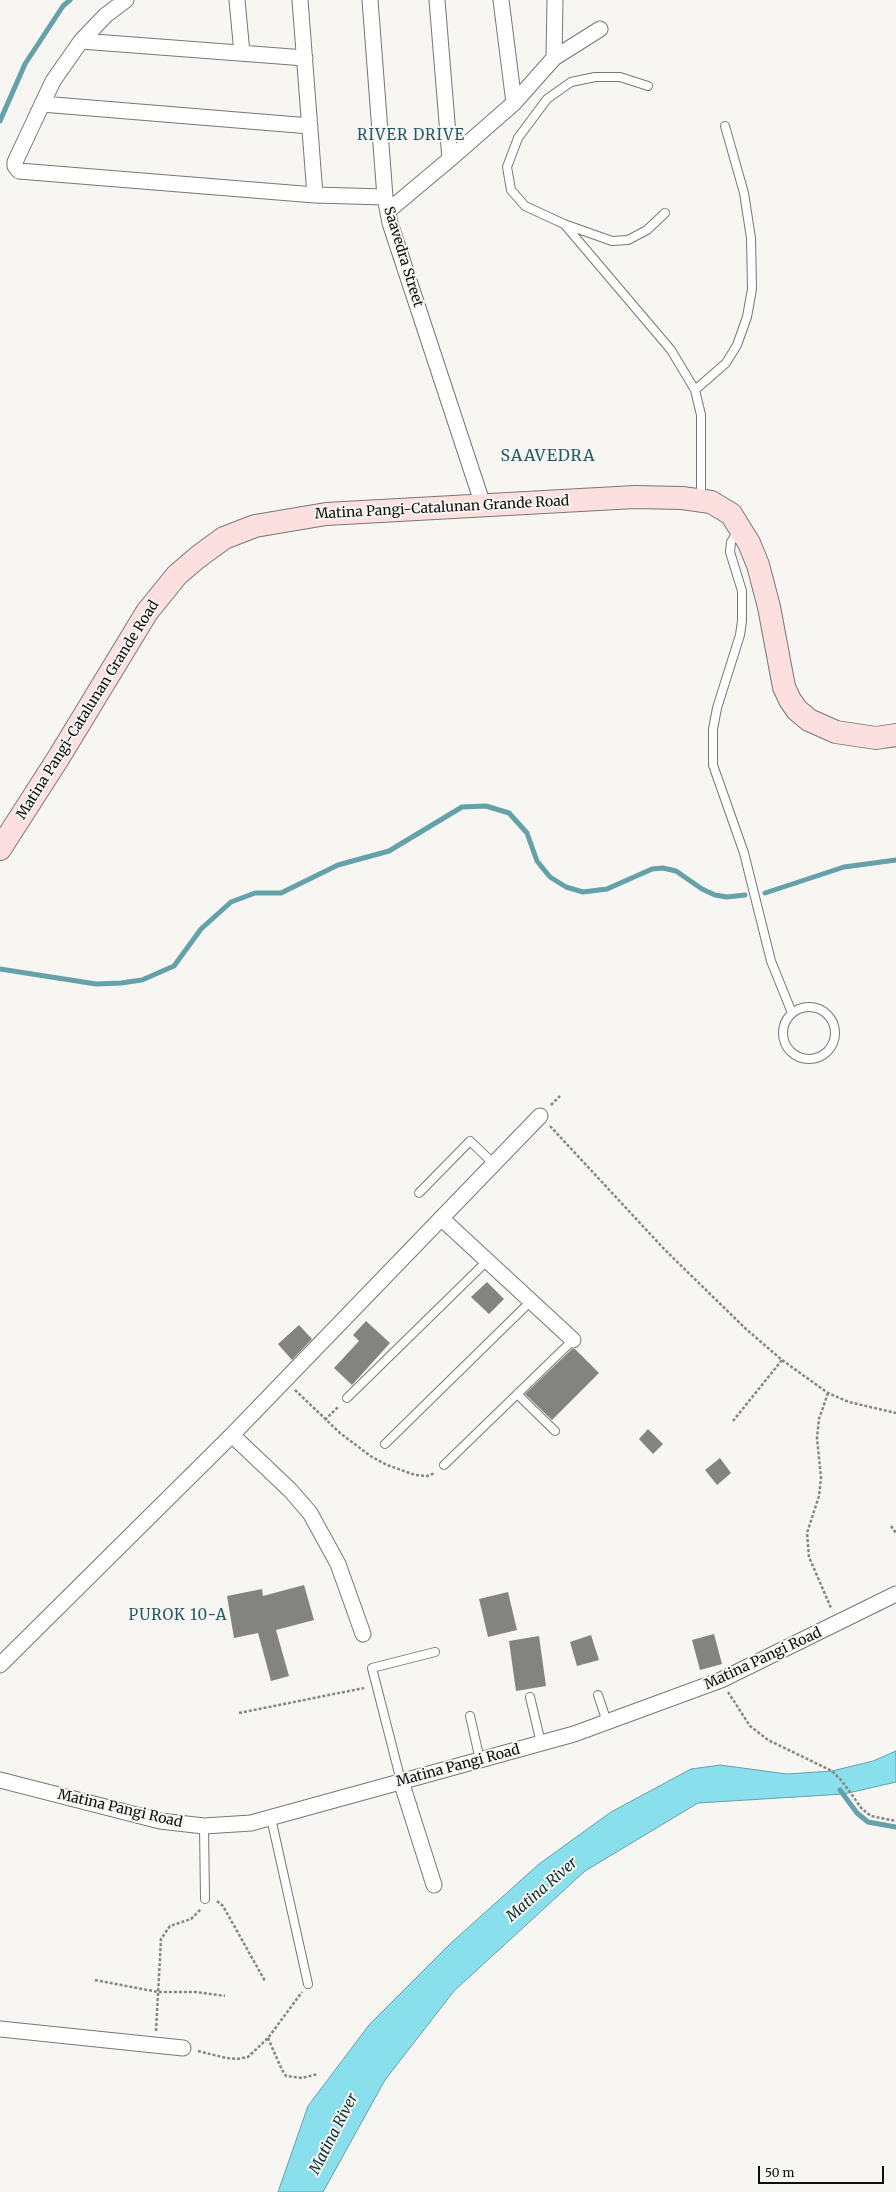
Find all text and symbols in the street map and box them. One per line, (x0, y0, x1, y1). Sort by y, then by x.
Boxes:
district label: RIVER DRIVE (357, 127, 465, 145)
street label: Saavedra Street (380, 205, 426, 309)
district label: SAAVEDRA (501, 446, 595, 466)
street label: Matina Pangi-Catalunan Grande Road (314, 493, 570, 523)
street label: Matina Pangi-Catalunan Grande Road (13, 597, 163, 823)
district label: PUROK 10-A (129, 1607, 227, 1625)
street label: Matina Pangi Road (702, 1624, 824, 1694)
street label: Matina Pangi Road (394, 1741, 522, 1791)
street label: Matina Pangi Road (56, 1786, 184, 1832)
water label: Matina River (503, 1854, 581, 1926)
water label: Matina River (306, 2090, 362, 2178)
scale bar (760, 2158, 886, 2184)
text: 50 m (765, 2165, 794, 2180)

